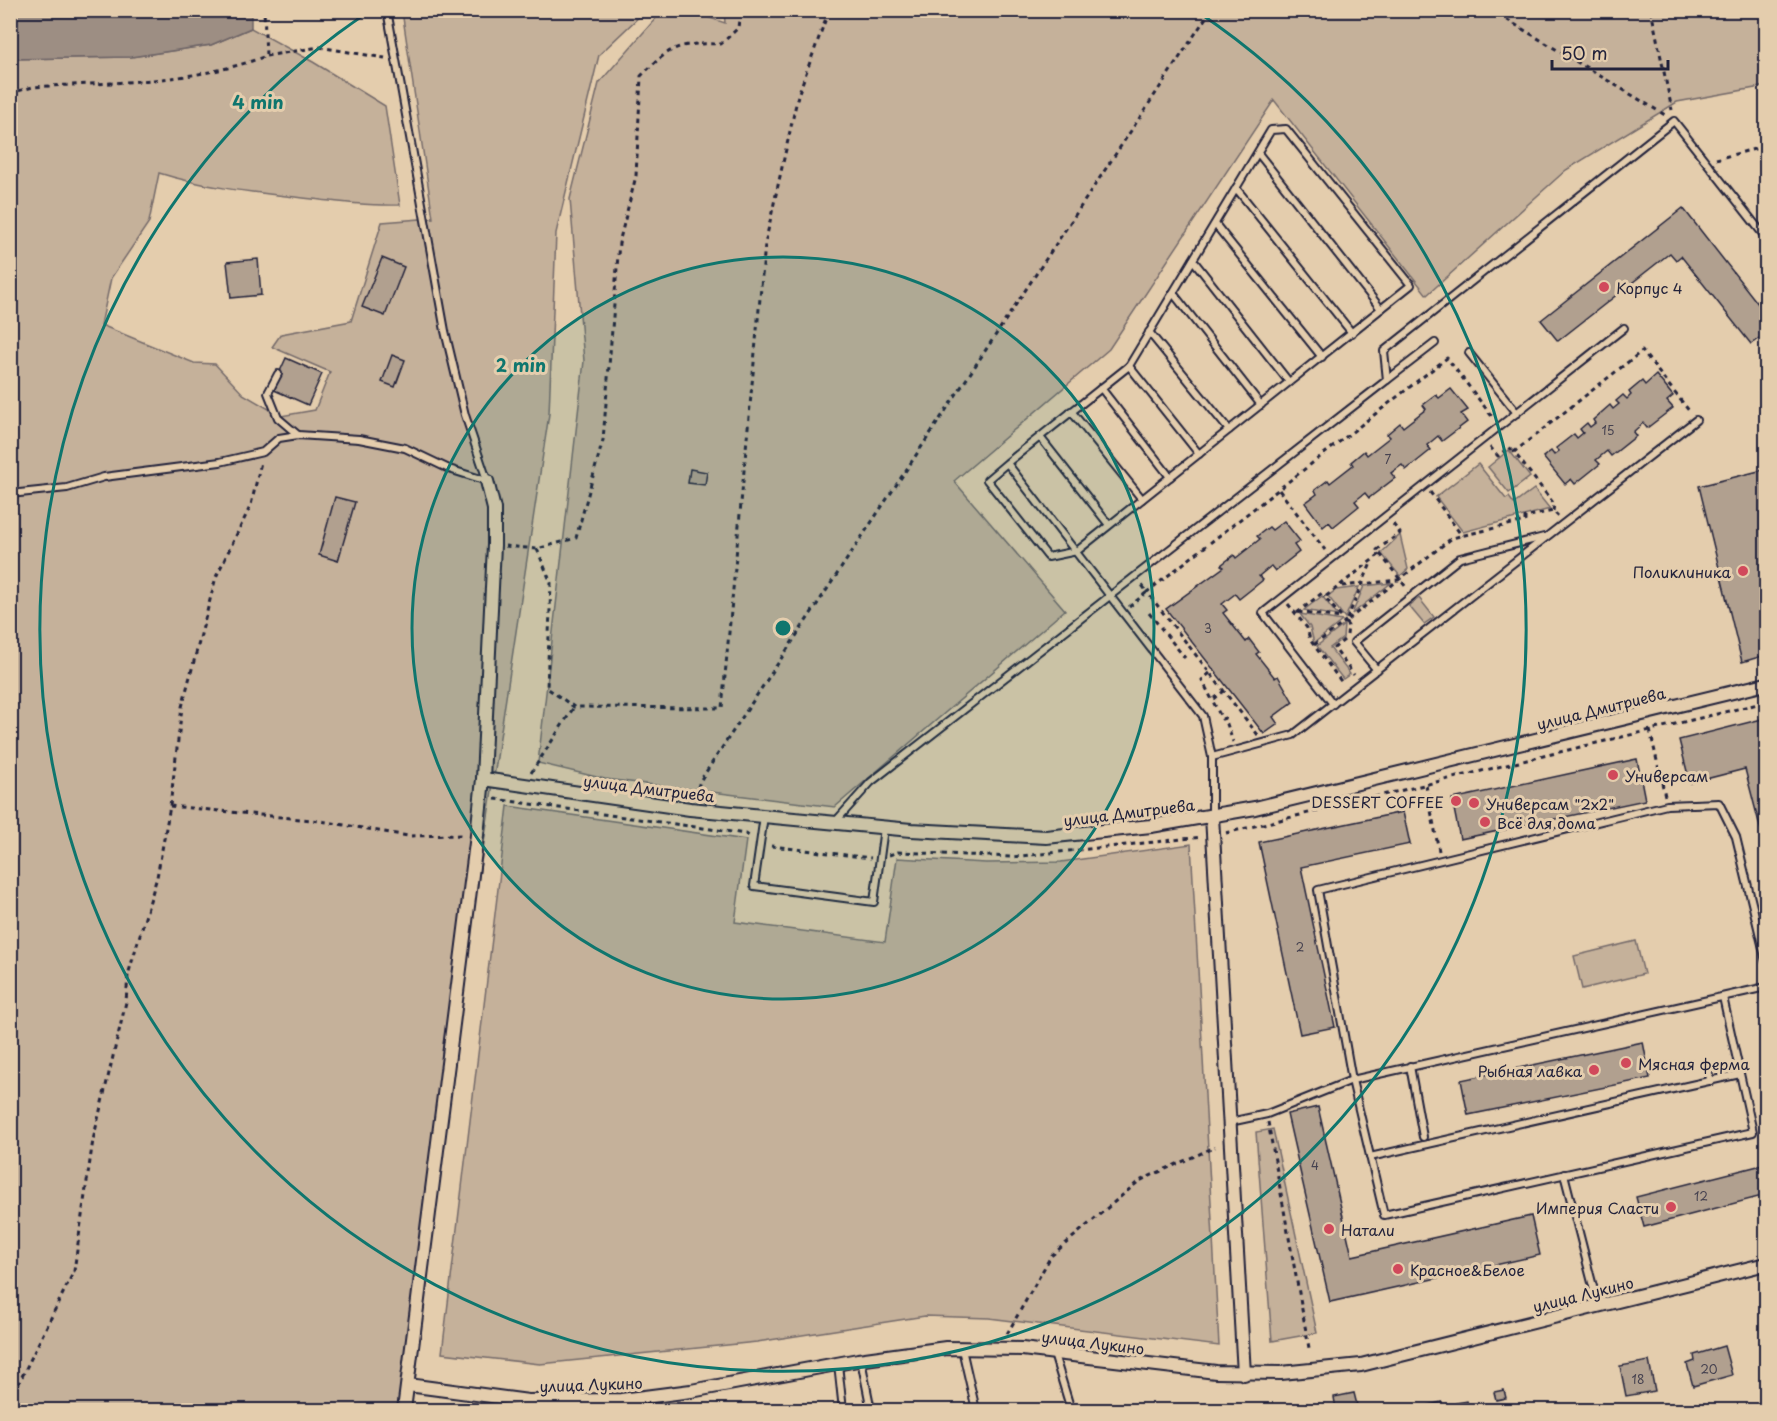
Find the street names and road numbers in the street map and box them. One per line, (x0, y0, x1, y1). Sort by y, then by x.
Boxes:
street label: улица Дмитриева (1534, 681, 1668, 735)
street label: улица Дмитриева (582, 769, 717, 808)
street label: улица Дмитриева (1062, 792, 1197, 831)
street label: улица Лукино (1530, 1270, 1636, 1318)
street label: улица Лукино (1040, 1324, 1146, 1360)
street label: улица Лукино (539, 1371, 643, 1397)

